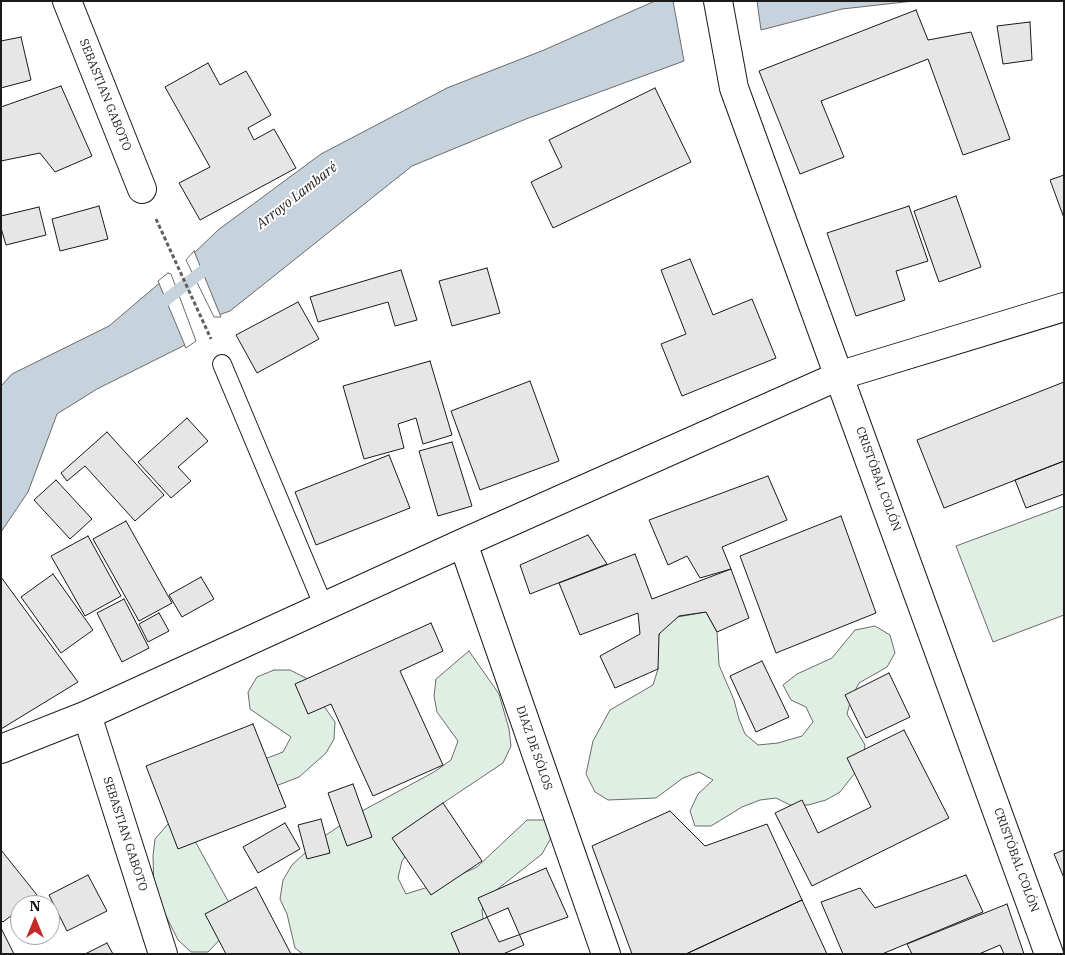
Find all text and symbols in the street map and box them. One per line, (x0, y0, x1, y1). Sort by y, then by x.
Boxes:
street label: SEBASTIAN GABOTO (76, 37, 134, 153)
water label: Arroyo Lambaré (253, 159, 341, 233)
street label: CRISTÓBAL COLÓN (852, 425, 904, 533)
street label: DIAZ DE SÓLOS (513, 704, 555, 792)
street label: SEBASTIAN GABOTO (100, 775, 150, 893)
street label: CRISTÓBAL COLÓN (990, 806, 1042, 914)
north arrow (10, 895, 60, 945)
text: N (29, 897, 41, 915)

